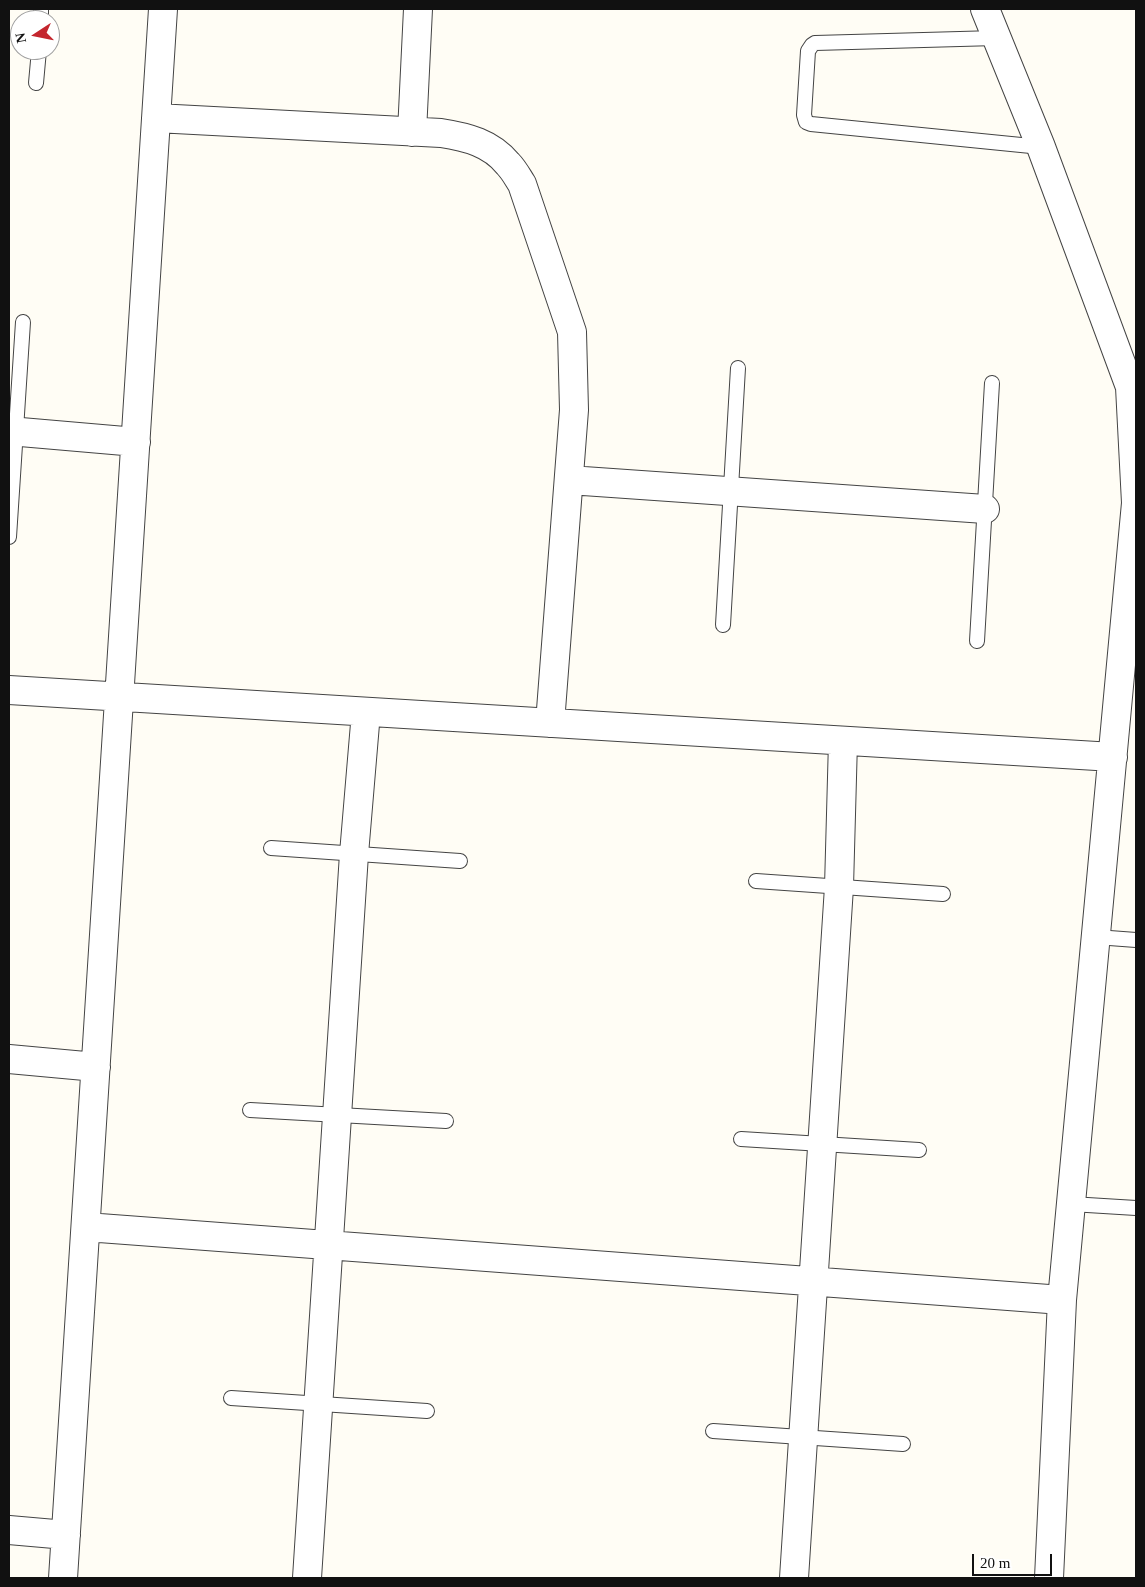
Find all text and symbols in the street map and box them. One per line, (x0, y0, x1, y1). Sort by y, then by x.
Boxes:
north arrow (10, 10, 60, 60)
text: N (12, 31, 29, 44)
scale bar (975, 1544, 1055, 1576)
text: 20 m (980, 1555, 1010, 1571)

